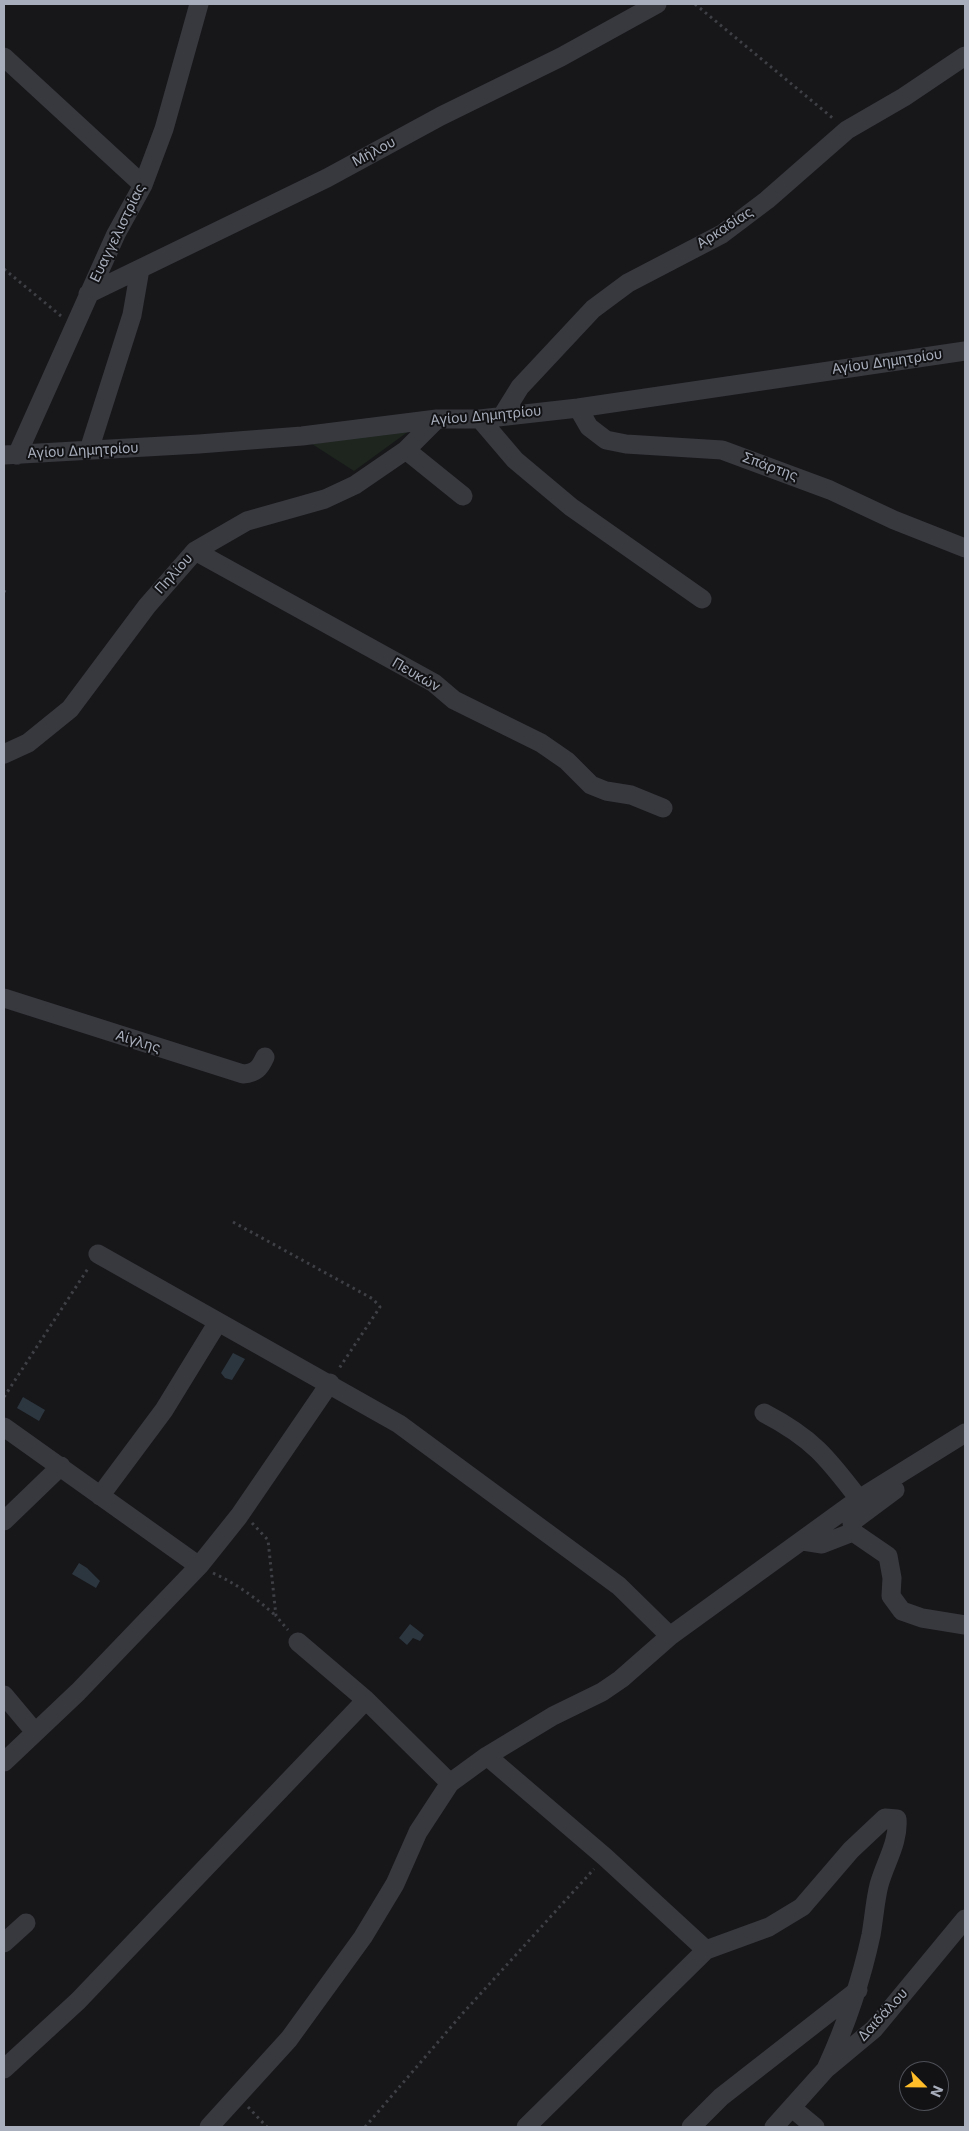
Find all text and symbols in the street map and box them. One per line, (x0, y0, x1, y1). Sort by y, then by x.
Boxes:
street label: Μήλου (349, 134, 399, 170)
street label: Ευαγγελιστρίας (87, 181, 149, 285)
street label: Αρκαδίας (694, 203, 756, 253)
street label: Αγίου Δημητρίου (831, 346, 943, 378)
street label: Αγίου Δημητρίου (430, 403, 542, 429)
street label: Αγίου Δημητρίου (27, 440, 139, 462)
street label: Σπάρτης (740, 449, 800, 485)
street label: Πηλίου (152, 550, 196, 598)
street label: Πευκών (389, 654, 443, 696)
street label: Αίγλης (114, 1027, 162, 1057)
street label: Δαιδάλου (854, 1985, 912, 2045)
north arrow (899, 2061, 949, 2111)
text: N (927, 2083, 947, 2100)

